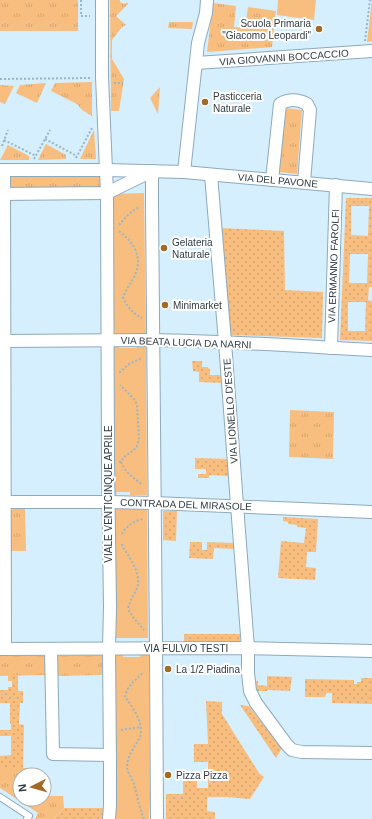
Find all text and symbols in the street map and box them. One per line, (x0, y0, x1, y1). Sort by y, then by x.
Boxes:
place label: Scuola Primaria "Giacomo Leopardi" (222, 18, 311, 41)
marker: Scuola Primaria "Giacomo Leopardi" (314, 24, 324, 34)
street label: VIA GIOVANNI BOCCACCIO (219, 47, 349, 68)
place label: Pasticceria Naturale (213, 91, 262, 114)
marker: Pasticceria Naturale (200, 97, 210, 107)
street label: VIA DEL PAVONE (237, 172, 319, 190)
street label: VIA ERMANNO FAROLFI (326, 209, 341, 323)
place label: Gelateria Naturale (172, 237, 213, 260)
marker: Gelateria Naturale (159, 243, 169, 253)
marker: Minimarket (160, 300, 170, 310)
place label: Minimarket (173, 300, 222, 311)
street label: VIA BEATA LUCIA DA NARNI (120, 335, 252, 350)
street label: VIA LIONELLO D'ESTE (221, 358, 240, 464)
street label: VIALE VENTICINQUE APRILE (103, 425, 114, 563)
street label: CONTRADA DEL MIRASOLE (120, 497, 252, 512)
street label: VIA FULVIO TESTI (144, 643, 228, 654)
marker: La 1/2 Piadina (163, 664, 173, 674)
place label: La 1/2 Piadina (176, 664, 240, 675)
north arrow (12, 767, 52, 807)
marker: Pizza Pizza (163, 770, 173, 780)
place label: Pizza Pizza (176, 770, 228, 781)
text: N (16, 783, 28, 793)

